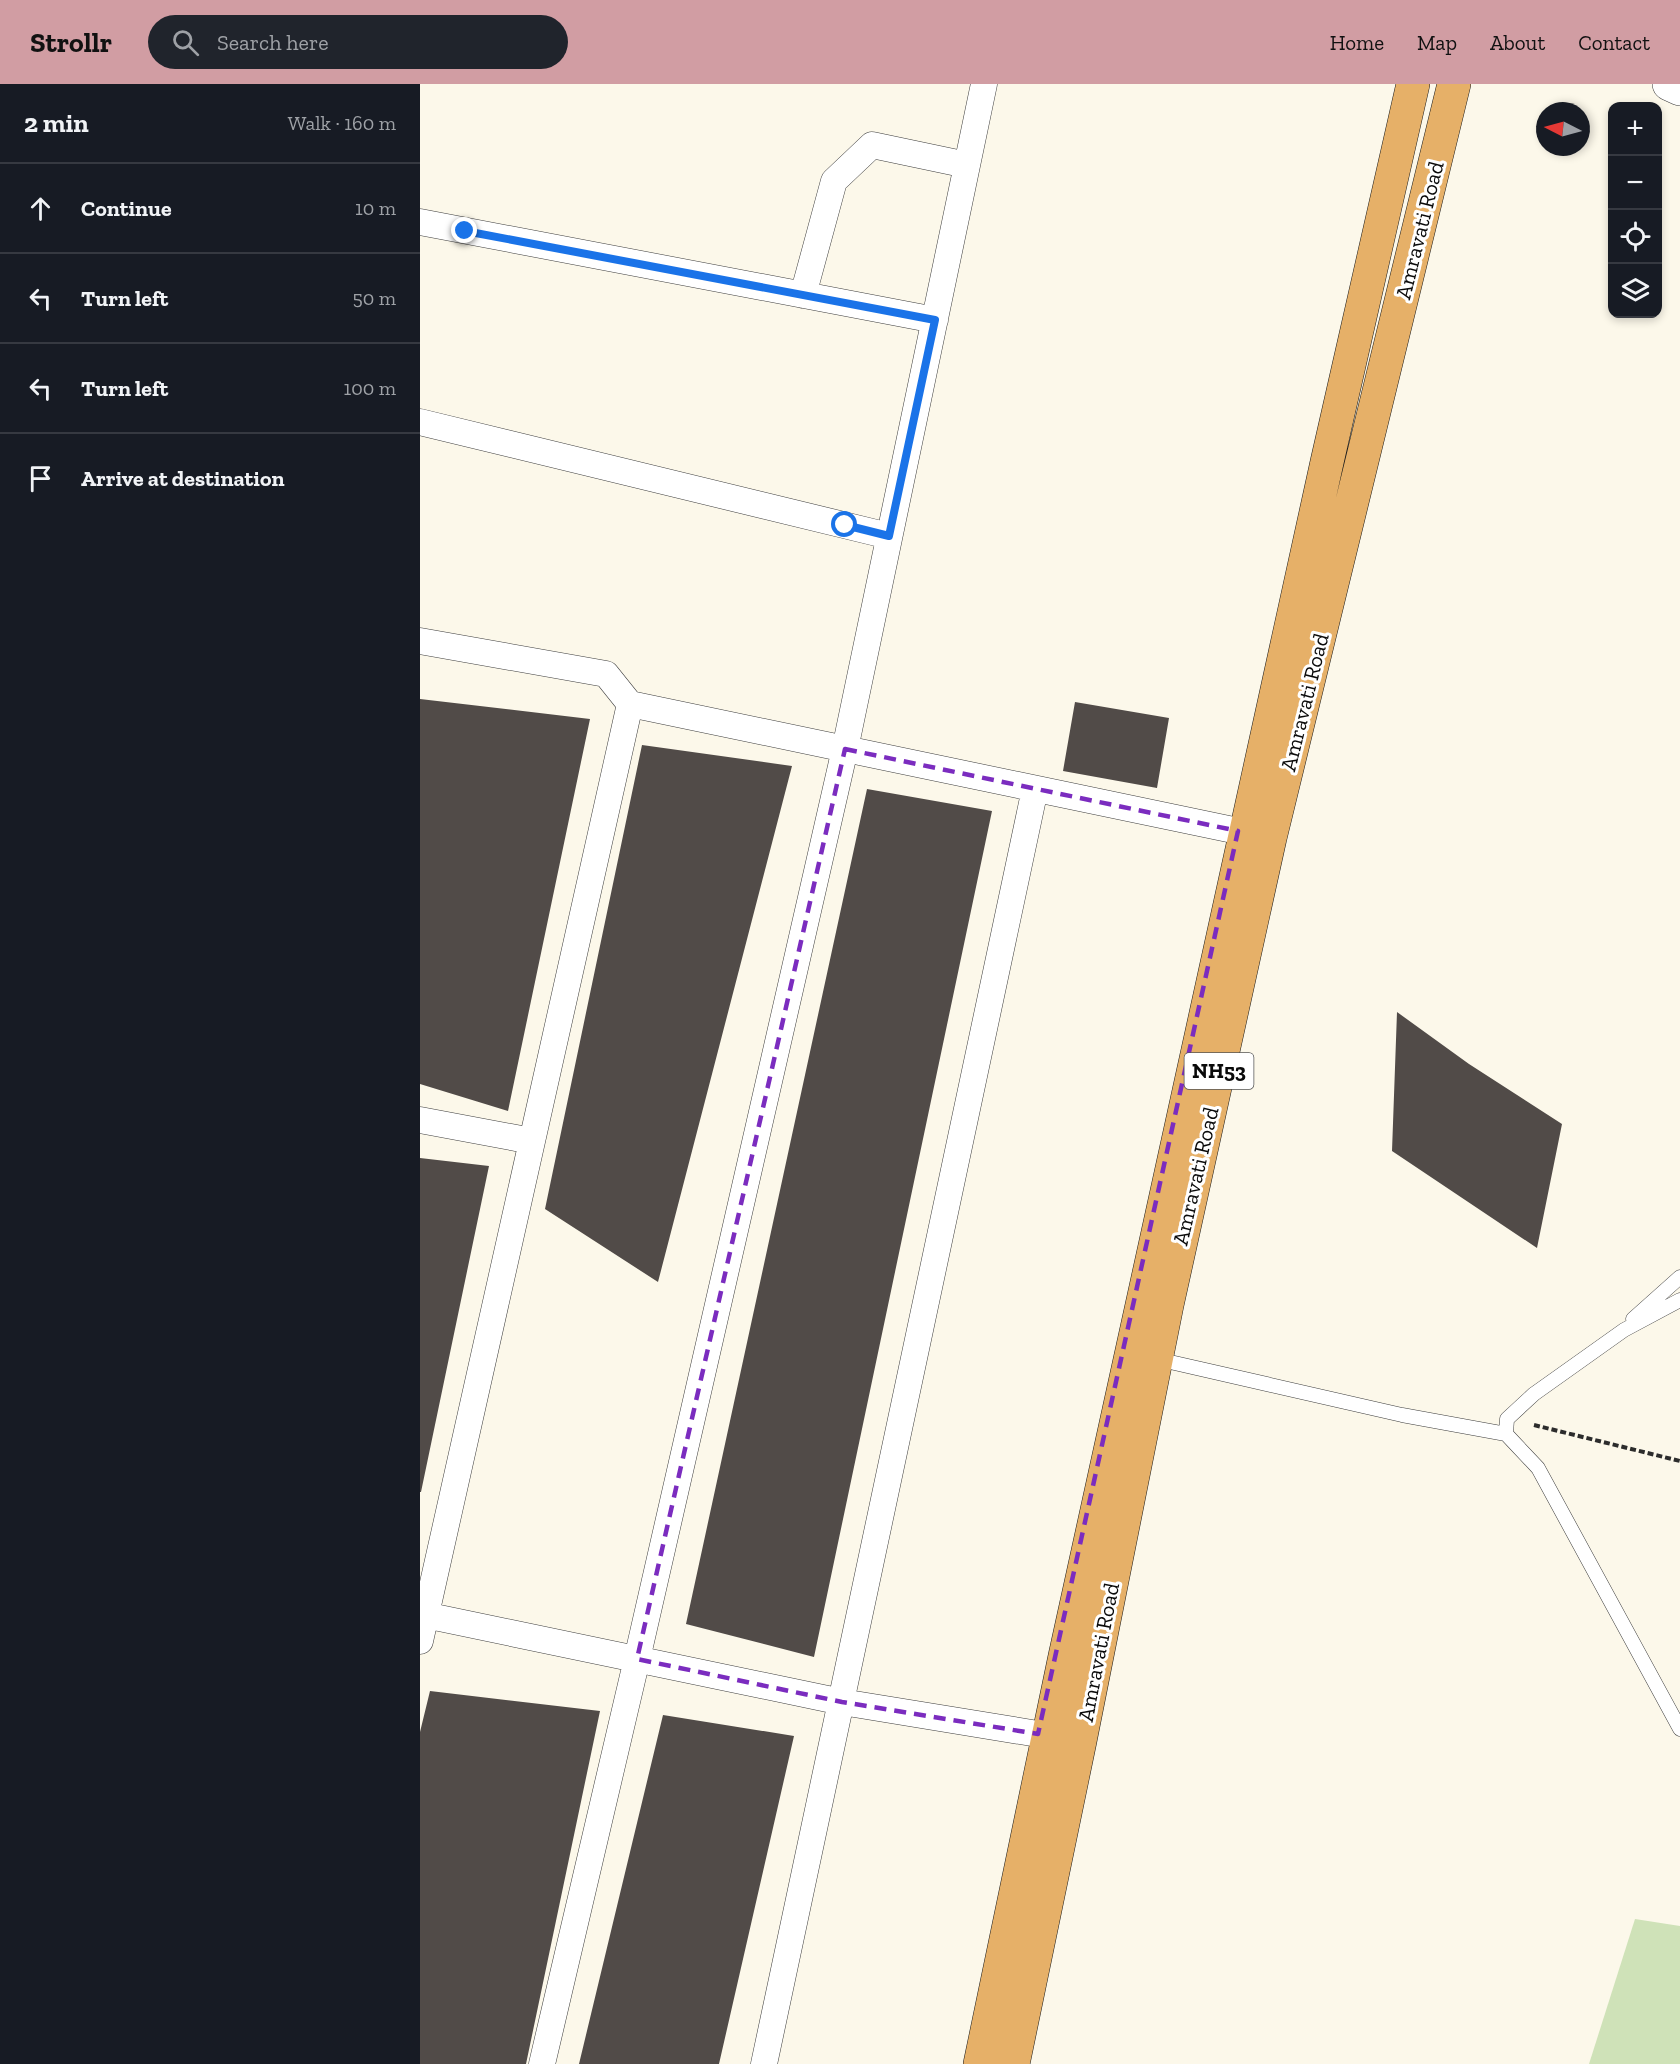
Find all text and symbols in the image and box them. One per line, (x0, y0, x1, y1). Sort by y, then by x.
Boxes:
search box (148, 15, 568, 69)
text: Strollr (30, 26, 112, 59)
icon: search (169, 26, 202, 59)
text: Search here (217, 29, 328, 56)
text: Home (1330, 30, 1384, 55)
text: Map (1417, 30, 1457, 55)
text: About (1490, 30, 1545, 55)
text: Contact (1578, 30, 1650, 55)
north arrow (1536, 102, 1590, 156)
map controls (1608, 102, 1662, 318)
button: + (1608, 102, 1662, 156)
text: 2 min (24, 107, 89, 139)
text: Walk · 160 m (288, 111, 396, 135)
button: − (1608, 156, 1662, 210)
street label: Amravati Road (1389, 158, 1450, 302)
icon: ahead (24, 192, 57, 225)
text: Continue (81, 195, 172, 222)
text: 10 m (355, 196, 396, 220)
button: locate (1608, 210, 1662, 264)
route end (451, 217, 477, 243)
button: layers (1608, 264, 1662, 318)
icon: left (24, 282, 57, 315)
text: Turn left (81, 285, 168, 312)
text: 50 m (352, 286, 396, 310)
icon: left (24, 372, 57, 405)
text: Turn left (81, 375, 168, 402)
text: 100 m (343, 376, 396, 400)
icon: arrive (24, 462, 57, 495)
text: Arrive at destination (81, 465, 284, 492)
route start (831, 511, 857, 537)
street label: Amravati Road (1274, 630, 1335, 774)
road number: NH53 (1184, 1053, 1254, 1089)
street label: Amravati Road (1166, 1104, 1225, 1248)
street label: Amravati Road (1072, 1580, 1125, 1724)

